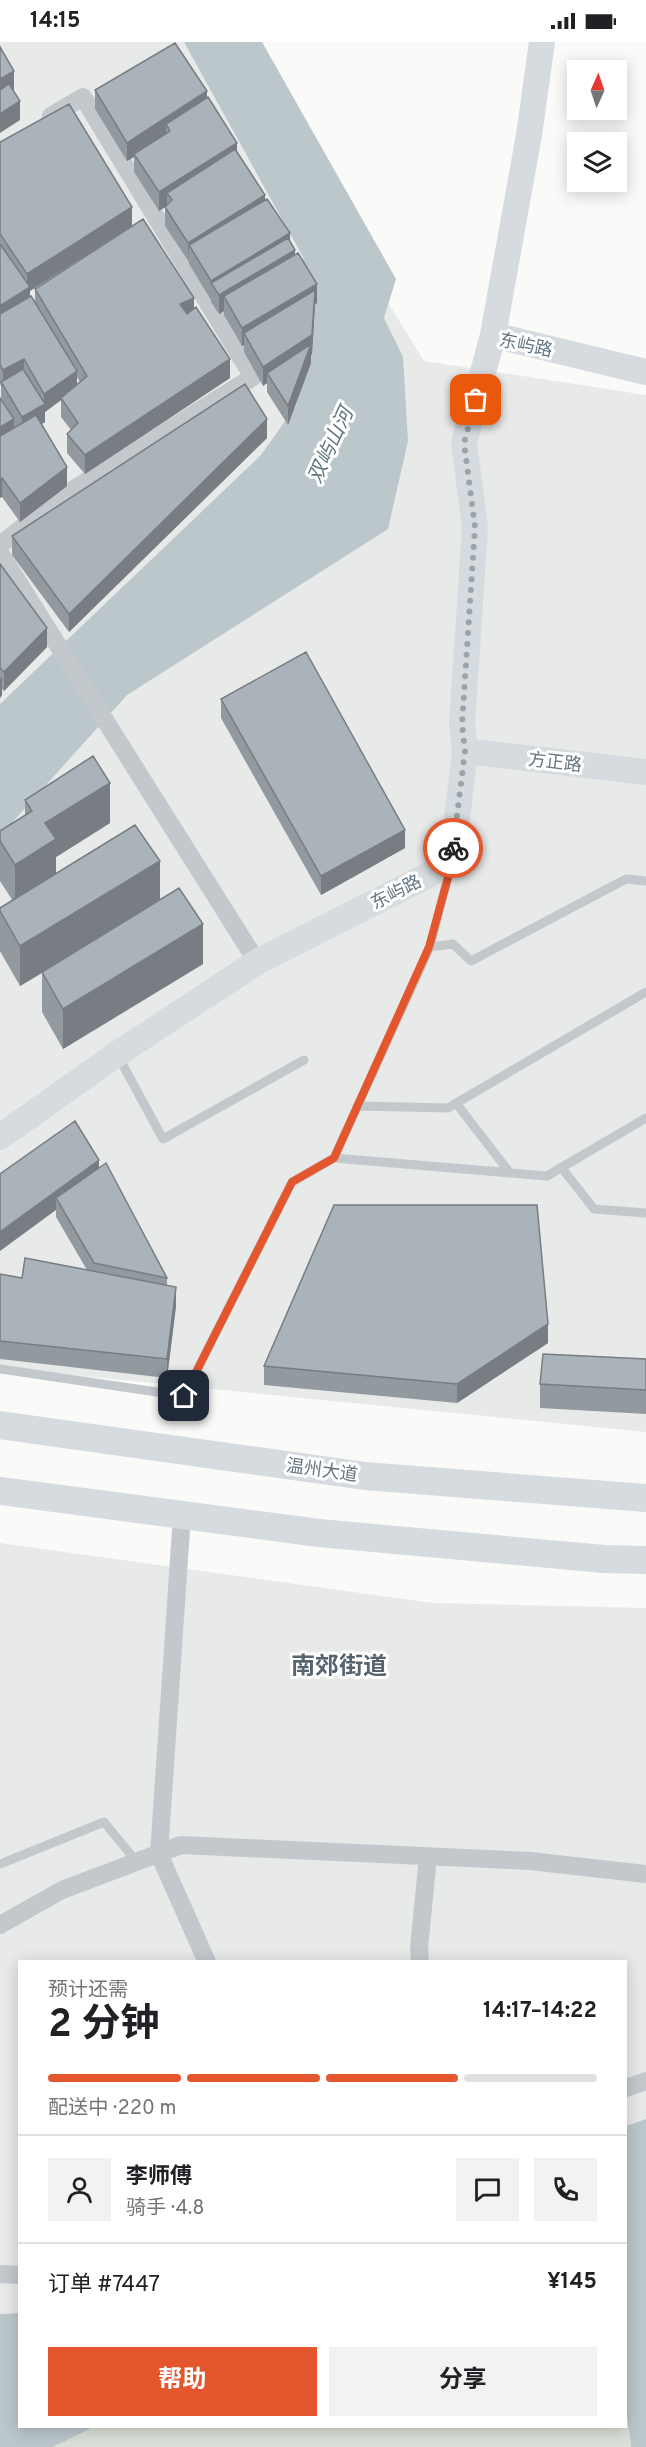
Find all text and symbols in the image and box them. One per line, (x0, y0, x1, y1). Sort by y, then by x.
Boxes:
text: 14:15 (30, 8, 81, 35)
north arrow (567, 60, 627, 120)
map controls (567, 60, 627, 192)
button: layers (567, 132, 627, 192)
street label: 东屿路 (497, 330, 554, 363)
pin (450, 374, 501, 425)
icon: bag (459, 383, 492, 416)
water label: 双屿山河 (303, 400, 362, 488)
street label: 方正路 (527, 749, 583, 778)
courier (423, 818, 483, 878)
icon: bike (437, 832, 470, 865)
street label: 东屿路 (367, 871, 426, 916)
pin (158, 1370, 209, 1421)
icon: home (167, 1379, 200, 1412)
street label: 温州大道 (285, 1455, 359, 1488)
district label: 南郊街道 (291, 1653, 387, 1683)
text: 预计还需 (48, 1978, 128, 2004)
text: 14:17–14:22 (483, 1998, 597, 2025)
text: 2 分钟 (48, 2002, 160, 2051)
text: 配送中 · 220 m (48, 2096, 176, 2122)
button: person (48, 2158, 111, 2221)
button: chat (456, 2158, 519, 2221)
button: phone (534, 2158, 597, 2221)
text: 李师傅 (126, 2164, 192, 2191)
text: 骑手 · 4.8 (126, 2196, 205, 2222)
text: ¥145 (547, 2269, 597, 2296)
text: 订单 #7447 (48, 2272, 160, 2299)
button: 帮助 (48, 2347, 317, 2416)
button: 分享 (329, 2347, 597, 2416)

